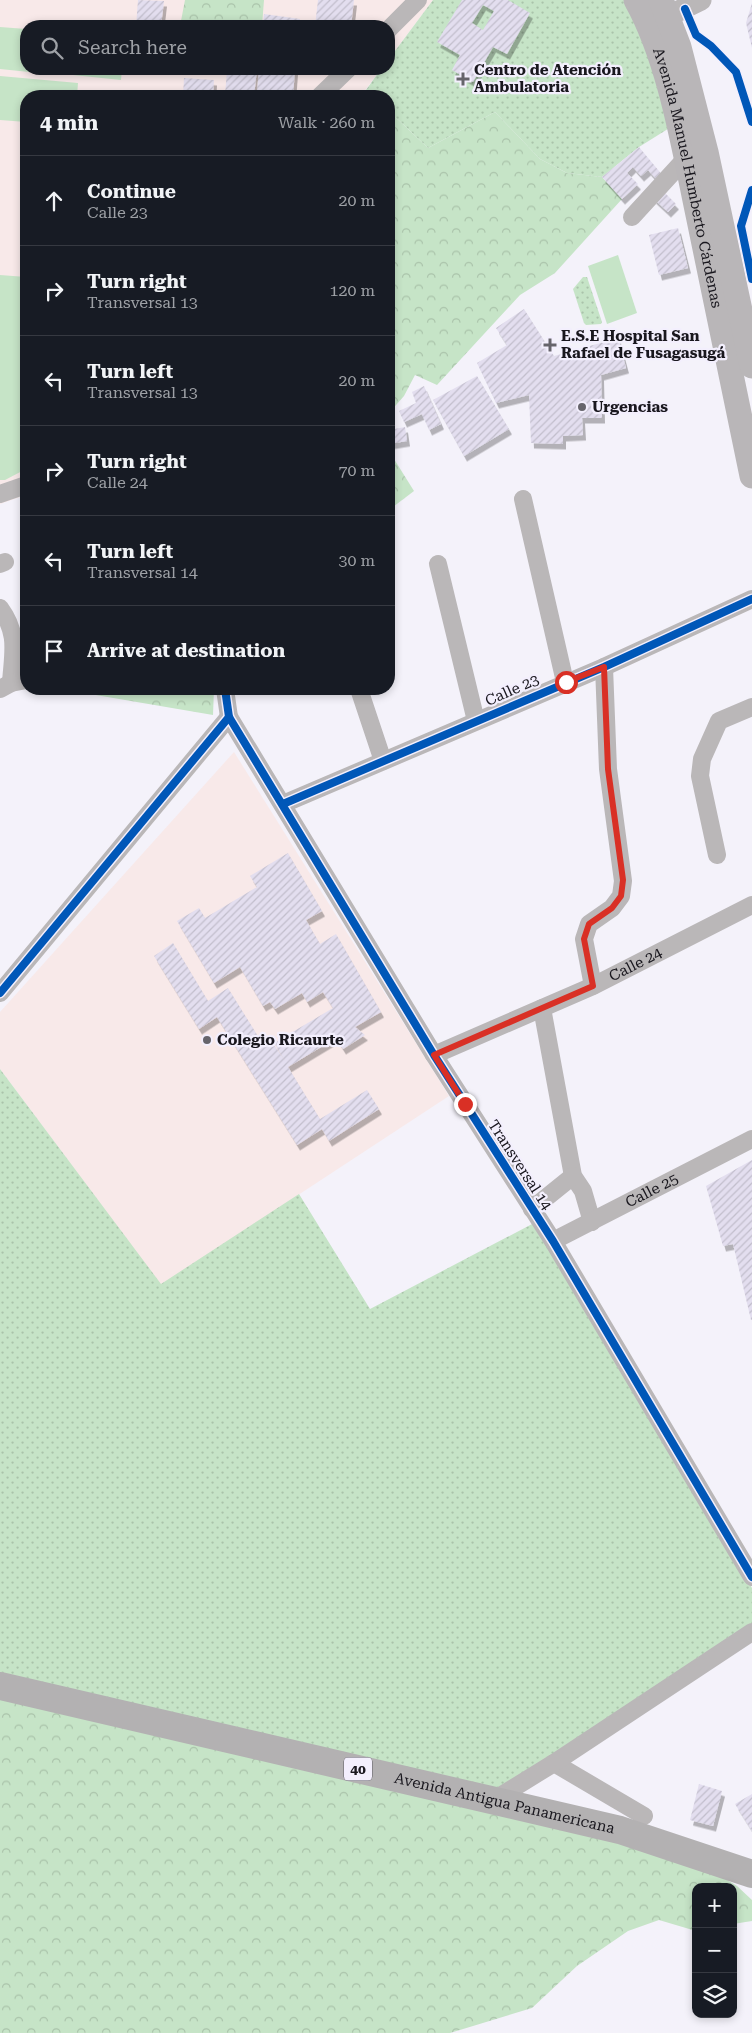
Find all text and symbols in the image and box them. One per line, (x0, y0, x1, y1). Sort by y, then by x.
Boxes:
search box (20, 20, 395, 75)
icon: search (38, 34, 66, 62)
text: Search here (78, 36, 187, 59)
street label: Avenida Manuel Humberto Cárdenas (649, 45, 726, 309)
place label: Centro de Atención Ambulatoria (474, 61, 621, 96)
marker: Centro de Atención Ambulatoria (456, 72, 470, 86)
text: 4 min (40, 111, 98, 135)
text: Walk · 260 m (278, 113, 375, 132)
text: Continue (87, 180, 176, 203)
icon: ahead (40, 187, 68, 215)
text: 20 m (338, 191, 375, 210)
text: Calle 23 (87, 203, 148, 222)
text: Turn right (87, 270, 187, 293)
icon: right (40, 277, 68, 305)
text: 120 m (329, 281, 375, 300)
text: Transversal 13 (87, 293, 198, 312)
place label: E.S.E Hospital San Rafael de Fusagasugá (561, 327, 725, 362)
marker: E.S.E Hospital San Rafael de Fusagasugá (543, 338, 557, 352)
text: Turn left (87, 360, 173, 383)
icon: left (40, 367, 68, 395)
text: 20 m (338, 371, 375, 390)
text: Transversal 13 (87, 383, 198, 402)
place label: Urgencias (592, 398, 668, 416)
marker: Urgencias (576, 401, 588, 413)
text: Turn right (87, 450, 187, 473)
icon: right (40, 457, 68, 485)
text: 70 m (338, 461, 375, 480)
text: Calle 24 (87, 473, 148, 492)
text: Turn left (87, 540, 173, 563)
icon: left (40, 547, 68, 575)
text: 30 m (338, 551, 375, 570)
text: Transversal 14 (87, 563, 198, 582)
icon: arrive (40, 637, 68, 665)
text: Arrive at destination (87, 639, 285, 662)
street label: Calle 23 (482, 670, 542, 710)
route start (555, 671, 578, 694)
street label: Calle 24 (606, 943, 666, 985)
place label: Colegio Ricaurte (217, 1031, 344, 1049)
marker: Colegio Ricaurte (201, 1034, 213, 1046)
route end (454, 1093, 477, 1116)
street label: Transversal 14 (484, 1117, 556, 1214)
street label: Calle 25 (622, 1169, 681, 1211)
road number: 40 (344, 1758, 372, 1780)
street label: Avenida Antigua Panamericana (393, 1769, 617, 1837)
map controls (692, 1883, 737, 2018)
button: + (692, 1883, 737, 1928)
button: − (692, 1928, 737, 1973)
button: layers (692, 1973, 737, 2018)

